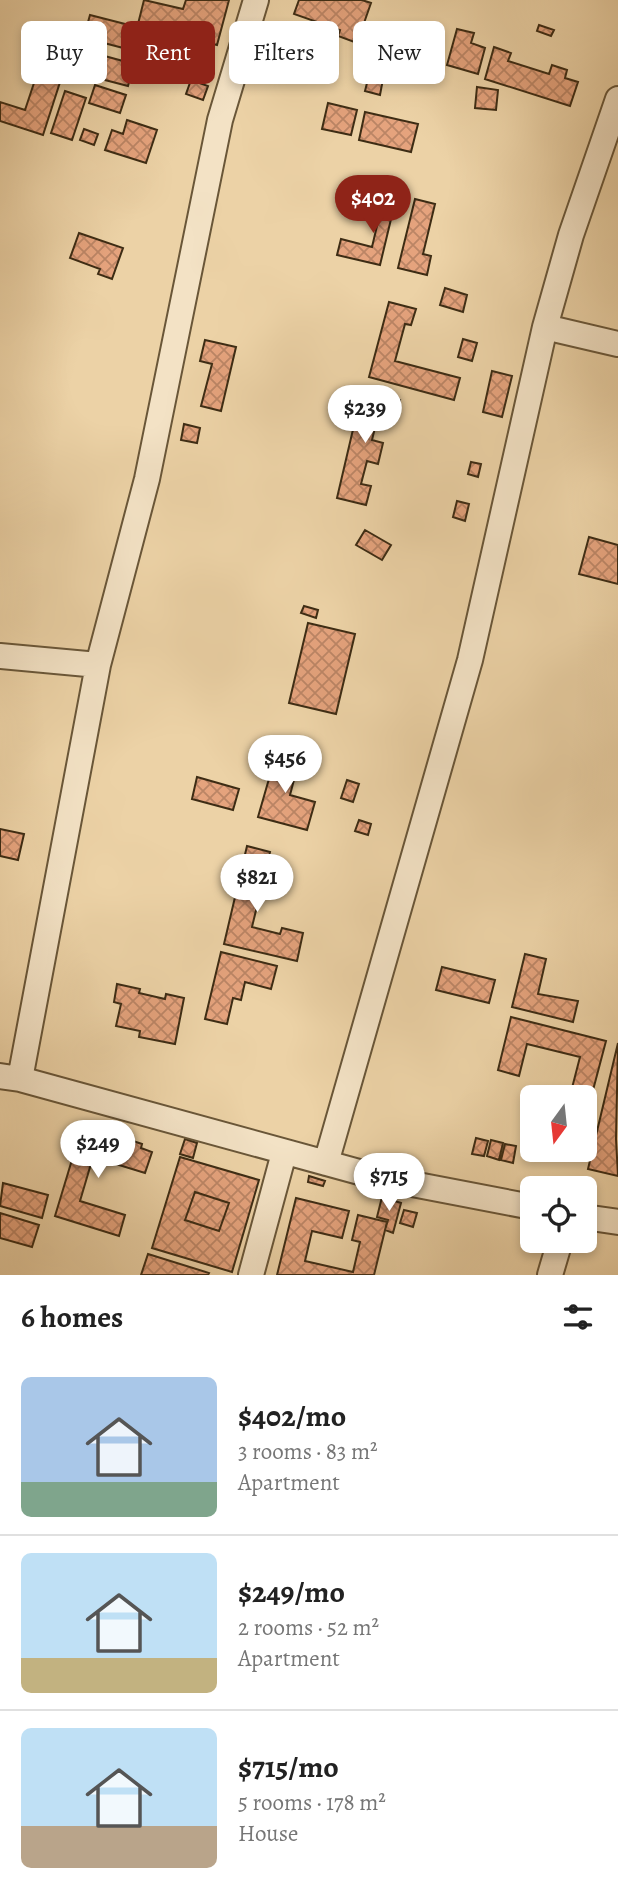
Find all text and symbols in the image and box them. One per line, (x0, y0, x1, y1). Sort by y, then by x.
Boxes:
chip: Buy (21, 21, 107, 84)
chip: Rent (121, 21, 215, 84)
chip: Filters (229, 21, 339, 84)
chip: New (353, 21, 445, 84)
pin: $402 (332, 176, 414, 235)
text: $402 (351, 182, 395, 213)
pin: $239 (324, 386, 406, 445)
text: $239 (344, 392, 386, 423)
pin: $456 (244, 736, 326, 795)
text: $456 (264, 742, 306, 773)
pin: $821 (216, 855, 298, 914)
text: $821 (236, 861, 278, 892)
north arrow (520, 1085, 597, 1162)
map controls (520, 1085, 597, 1253)
pin: $249 (57, 1120, 139, 1180)
text: $249 (76, 1127, 120, 1158)
pin: $715 (348, 1154, 430, 1213)
text: $715 (370, 1160, 408, 1191)
button: locate (520, 1176, 597, 1253)
text: 6 homes (21, 1297, 123, 1337)
icon: filters (559, 1298, 597, 1336)
text: $402/mo (238, 1396, 346, 1436)
icon: home (77, 1405, 161, 1489)
text: 3 rooms · 83 m² (238, 1436, 378, 1467)
text: Apartment (238, 1467, 340, 1498)
text: $249/mo (238, 1572, 345, 1612)
icon: home (77, 1581, 161, 1665)
text: 2 rooms · 52 m² (238, 1612, 379, 1643)
text: Apartment (238, 1643, 340, 1674)
text: $715/mo (238, 1747, 339, 1787)
icon: home (77, 1756, 161, 1840)
text: 5 rooms · 178 m² (238, 1787, 386, 1818)
text: House (238, 1818, 298, 1849)

